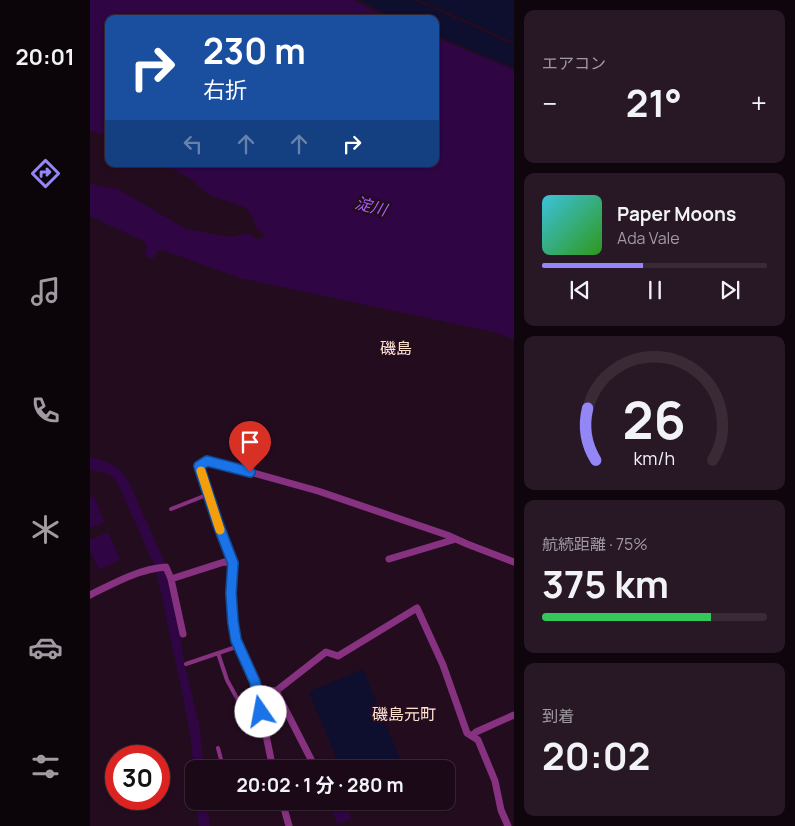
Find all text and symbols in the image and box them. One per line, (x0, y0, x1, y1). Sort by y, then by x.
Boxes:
text: 230 m (203, 27, 306, 75)
icon: right (120, 35, 185, 100)
text: 20:01 (15, 42, 75, 72)
text: エアコン (542, 52, 606, 74)
text: 右折 (203, 75, 247, 105)
text: 21° (626, 76, 682, 128)
text: − (542, 84, 557, 122)
text: + (751, 84, 767, 122)
icon: left (179, 130, 207, 158)
icon: ahead (232, 130, 260, 158)
icon: ahead (285, 130, 313, 158)
icon: right (338, 130, 366, 158)
icon: directions (28, 156, 63, 191)
water label: 淀川 (353, 191, 391, 221)
text: Paper Moons (617, 201, 736, 227)
text: Ada Vale (617, 227, 680, 249)
icon: music (28, 274, 63, 309)
icon: previous (566, 276, 594, 304)
icon: pause (641, 276, 669, 304)
icon: next (716, 276, 744, 304)
district label: 磯島 (380, 337, 412, 359)
text: 26 (623, 384, 686, 455)
icon: phone (28, 393, 63, 428)
pin (229, 421, 271, 472)
icon: arrive (236, 428, 264, 456)
text: km/h (634, 446, 675, 470)
icon: climate (28, 512, 63, 547)
text: 航続距離 · 75% (542, 533, 648, 555)
text: 375 km (542, 557, 669, 609)
icon: car (28, 630, 63, 665)
position arrow (234, 685, 286, 737)
district label: 磯島元町 (372, 703, 436, 725)
text: 到着 (542, 705, 574, 727)
text: 20:02 (542, 729, 650, 781)
speed limit sign: 30 (105, 745, 170, 810)
icon: filters (28, 749, 63, 784)
text: 20:02 · 1 分 · 280 m (237, 772, 403, 798)

